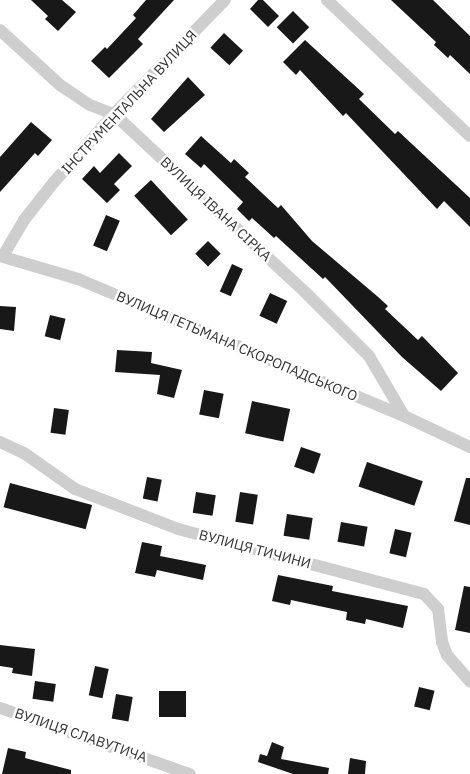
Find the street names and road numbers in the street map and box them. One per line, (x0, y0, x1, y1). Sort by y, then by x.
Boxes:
street label: ІНСТРУМЕНТАЛЬНА ВУЛИЦЯ (58, 27, 200, 177)
street label: ВУЛИЦЯ ІВАНА СІРКА (157, 153, 275, 265)
street label: ВУЛИЦЯ ГЕТЬМАНА СКОРОПАДСЬКОГО (114, 287, 360, 405)
street label: ВУЛИЦЯ ТИЧИНИ (197, 526, 313, 572)
street label: ВУЛИЦЯ СЛАВУТИЧА (13, 704, 149, 766)

